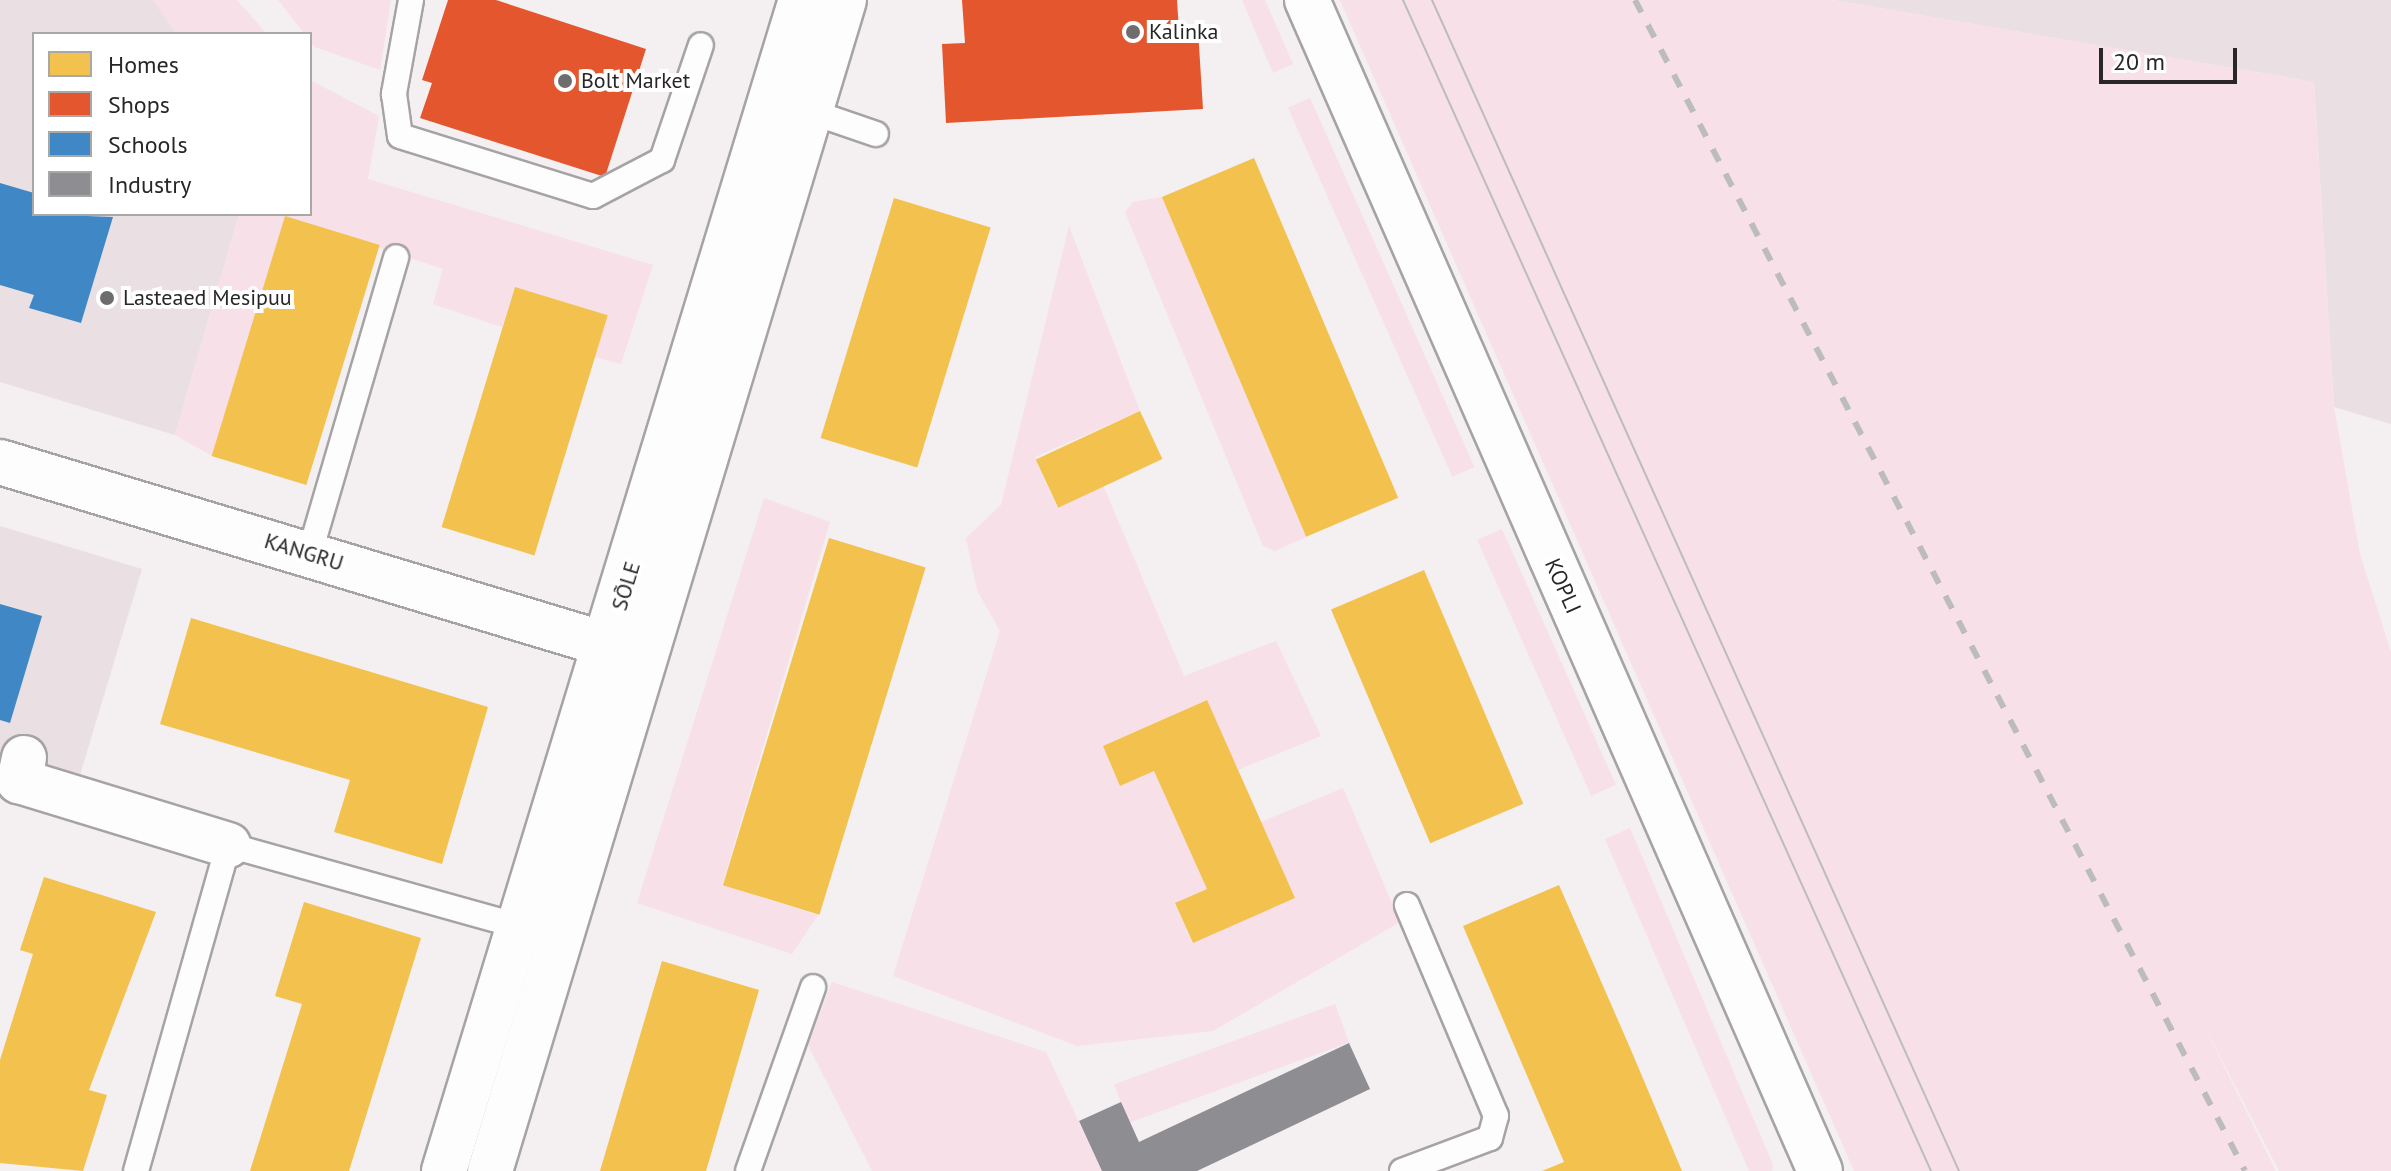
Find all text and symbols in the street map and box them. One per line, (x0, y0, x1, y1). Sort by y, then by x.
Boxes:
place label: Kalinka (1149, 19, 1219, 45)
marker: Kalinka (1124, 23, 1142, 41)
legend (32, 32, 312, 216)
scale bar (2103, 32, 2241, 82)
text: 20 m (2113, 46, 2165, 77)
text: Homes (108, 49, 179, 80)
place label: Bolt Market (581, 68, 690, 94)
marker: Bolt Market (556, 72, 574, 90)
text: Shops (108, 89, 170, 120)
text: Schools (108, 129, 188, 160)
text: Industry (108, 169, 192, 200)
place label: Lasteaed Mesipuu (123, 285, 292, 311)
marker: Lasteaed Mesipuu (98, 289, 116, 307)
street label: KANGRU (261, 527, 347, 577)
street label: KOPLI (1539, 554, 1587, 618)
street label: SÕLE (606, 558, 646, 614)

